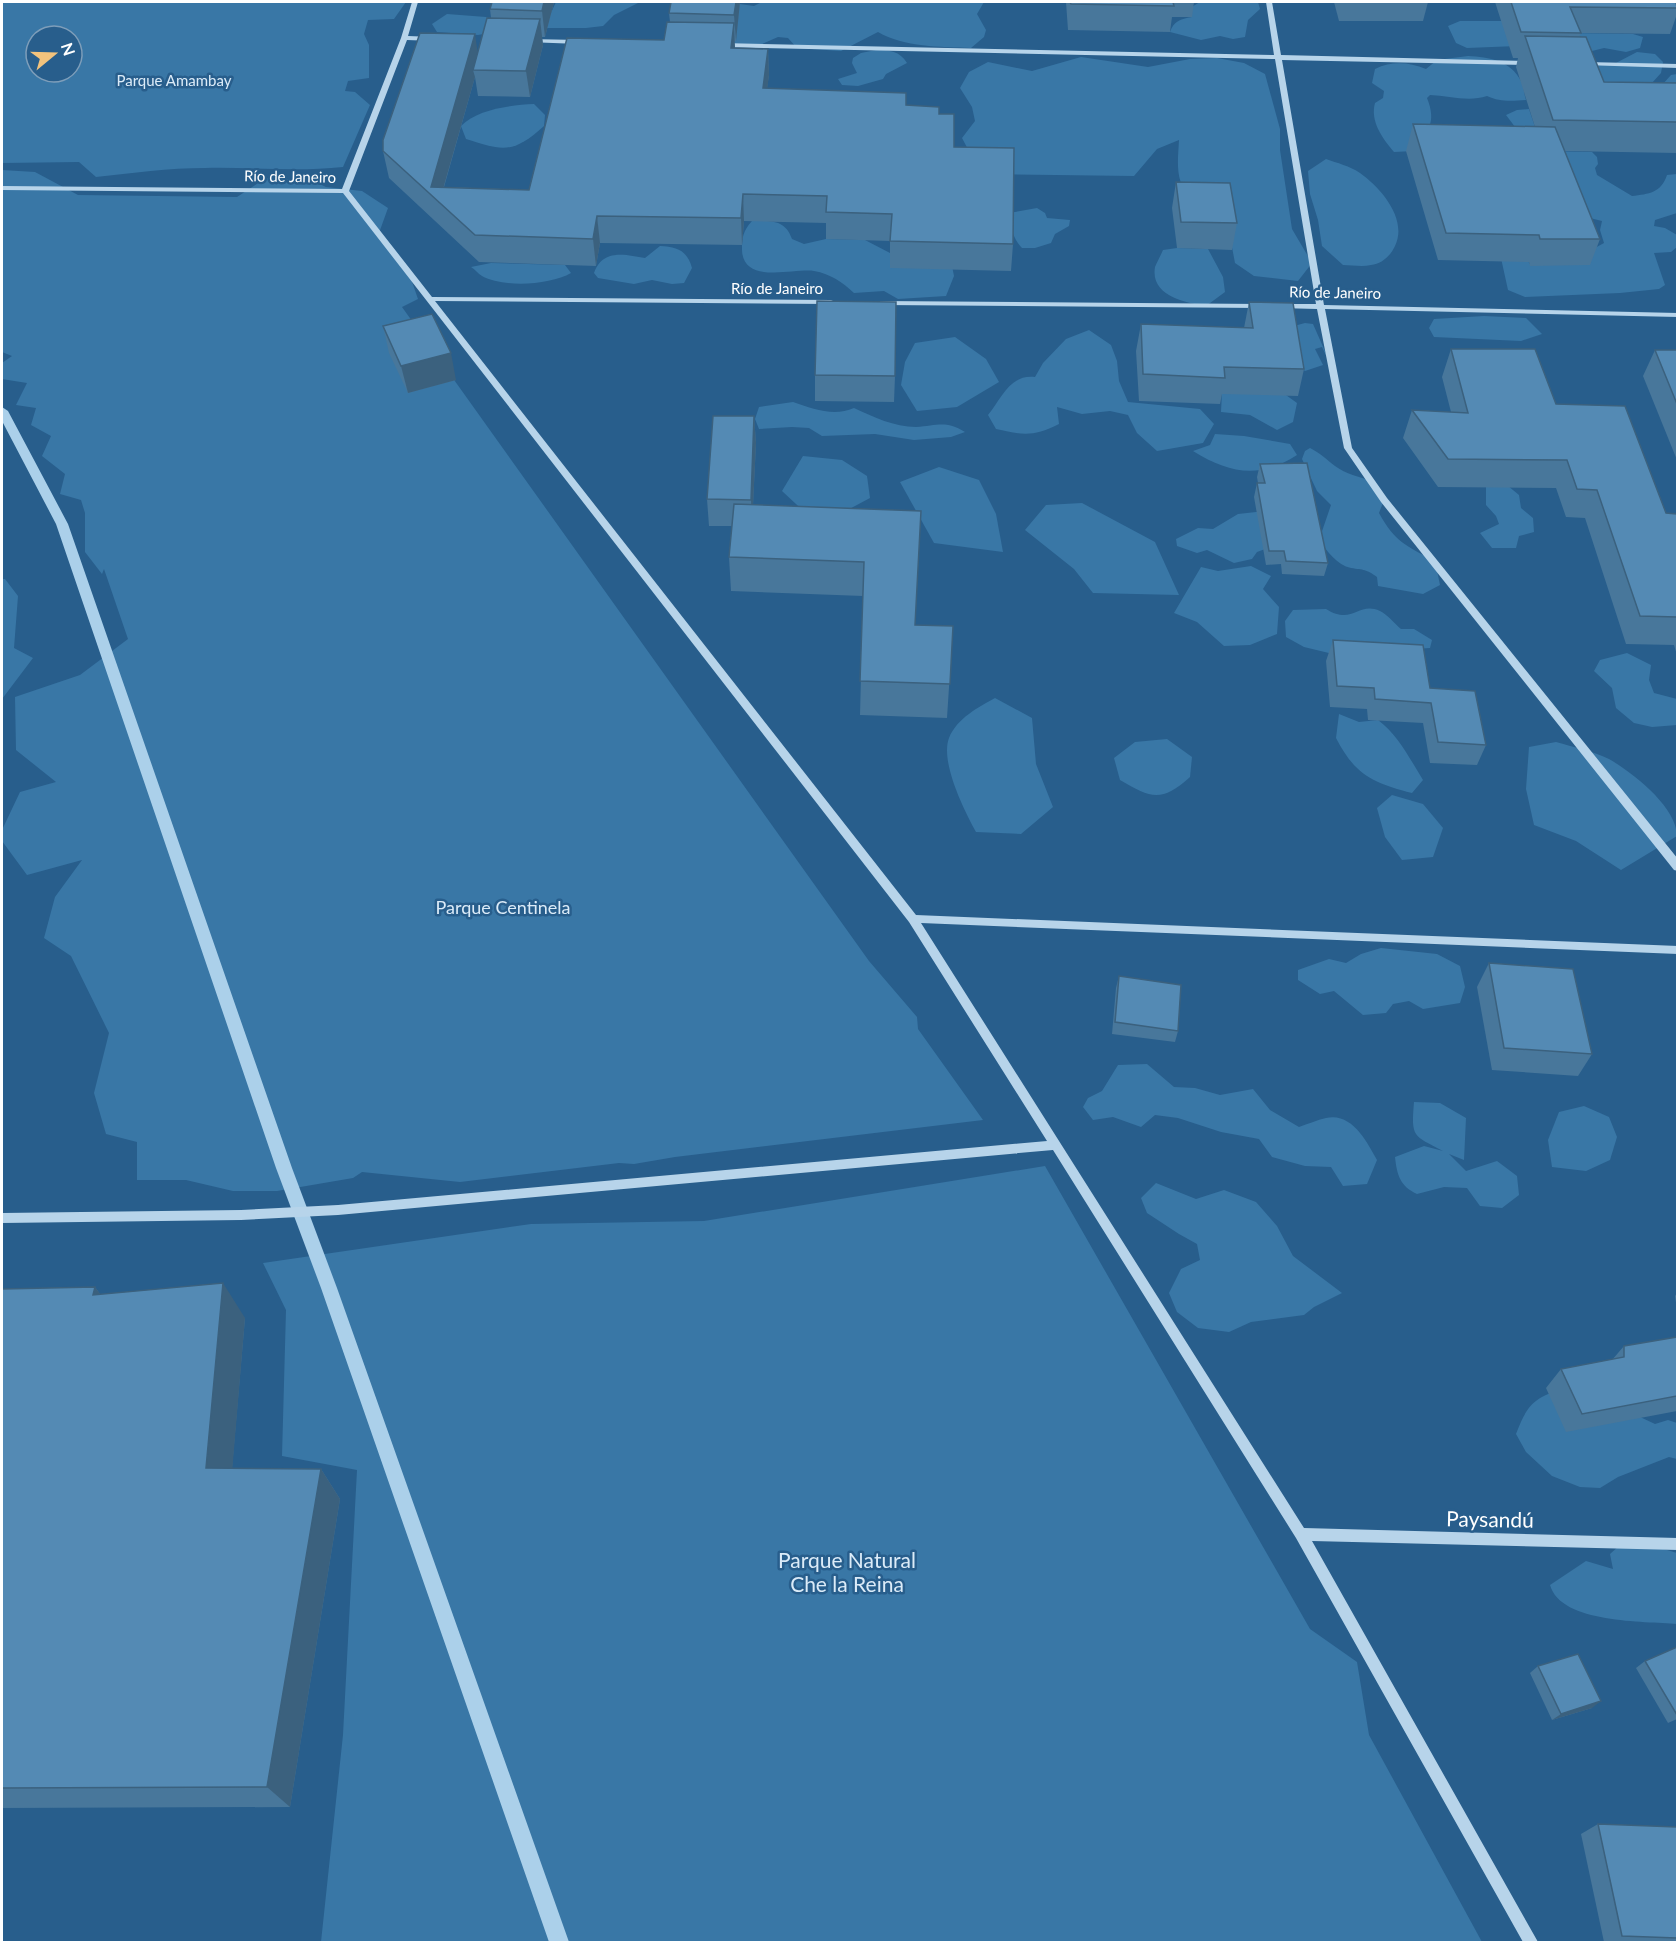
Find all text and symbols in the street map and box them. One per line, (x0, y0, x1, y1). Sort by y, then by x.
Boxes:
north arrow (24, 24, 84, 84)
text: N (58, 40, 80, 58)
park label: Parque Amambay (116, 71, 232, 89)
street label: Río de Janeiro (244, 166, 336, 186)
street label: Río de Janeiro (731, 279, 823, 297)
street label: Río de Janeiro (1289, 282, 1381, 302)
park label: Parque Centinela (436, 896, 571, 918)
street label: Paysandú (1446, 1505, 1534, 1532)
park label: Parque Natural Che la Reina (778, 1547, 916, 1596)

